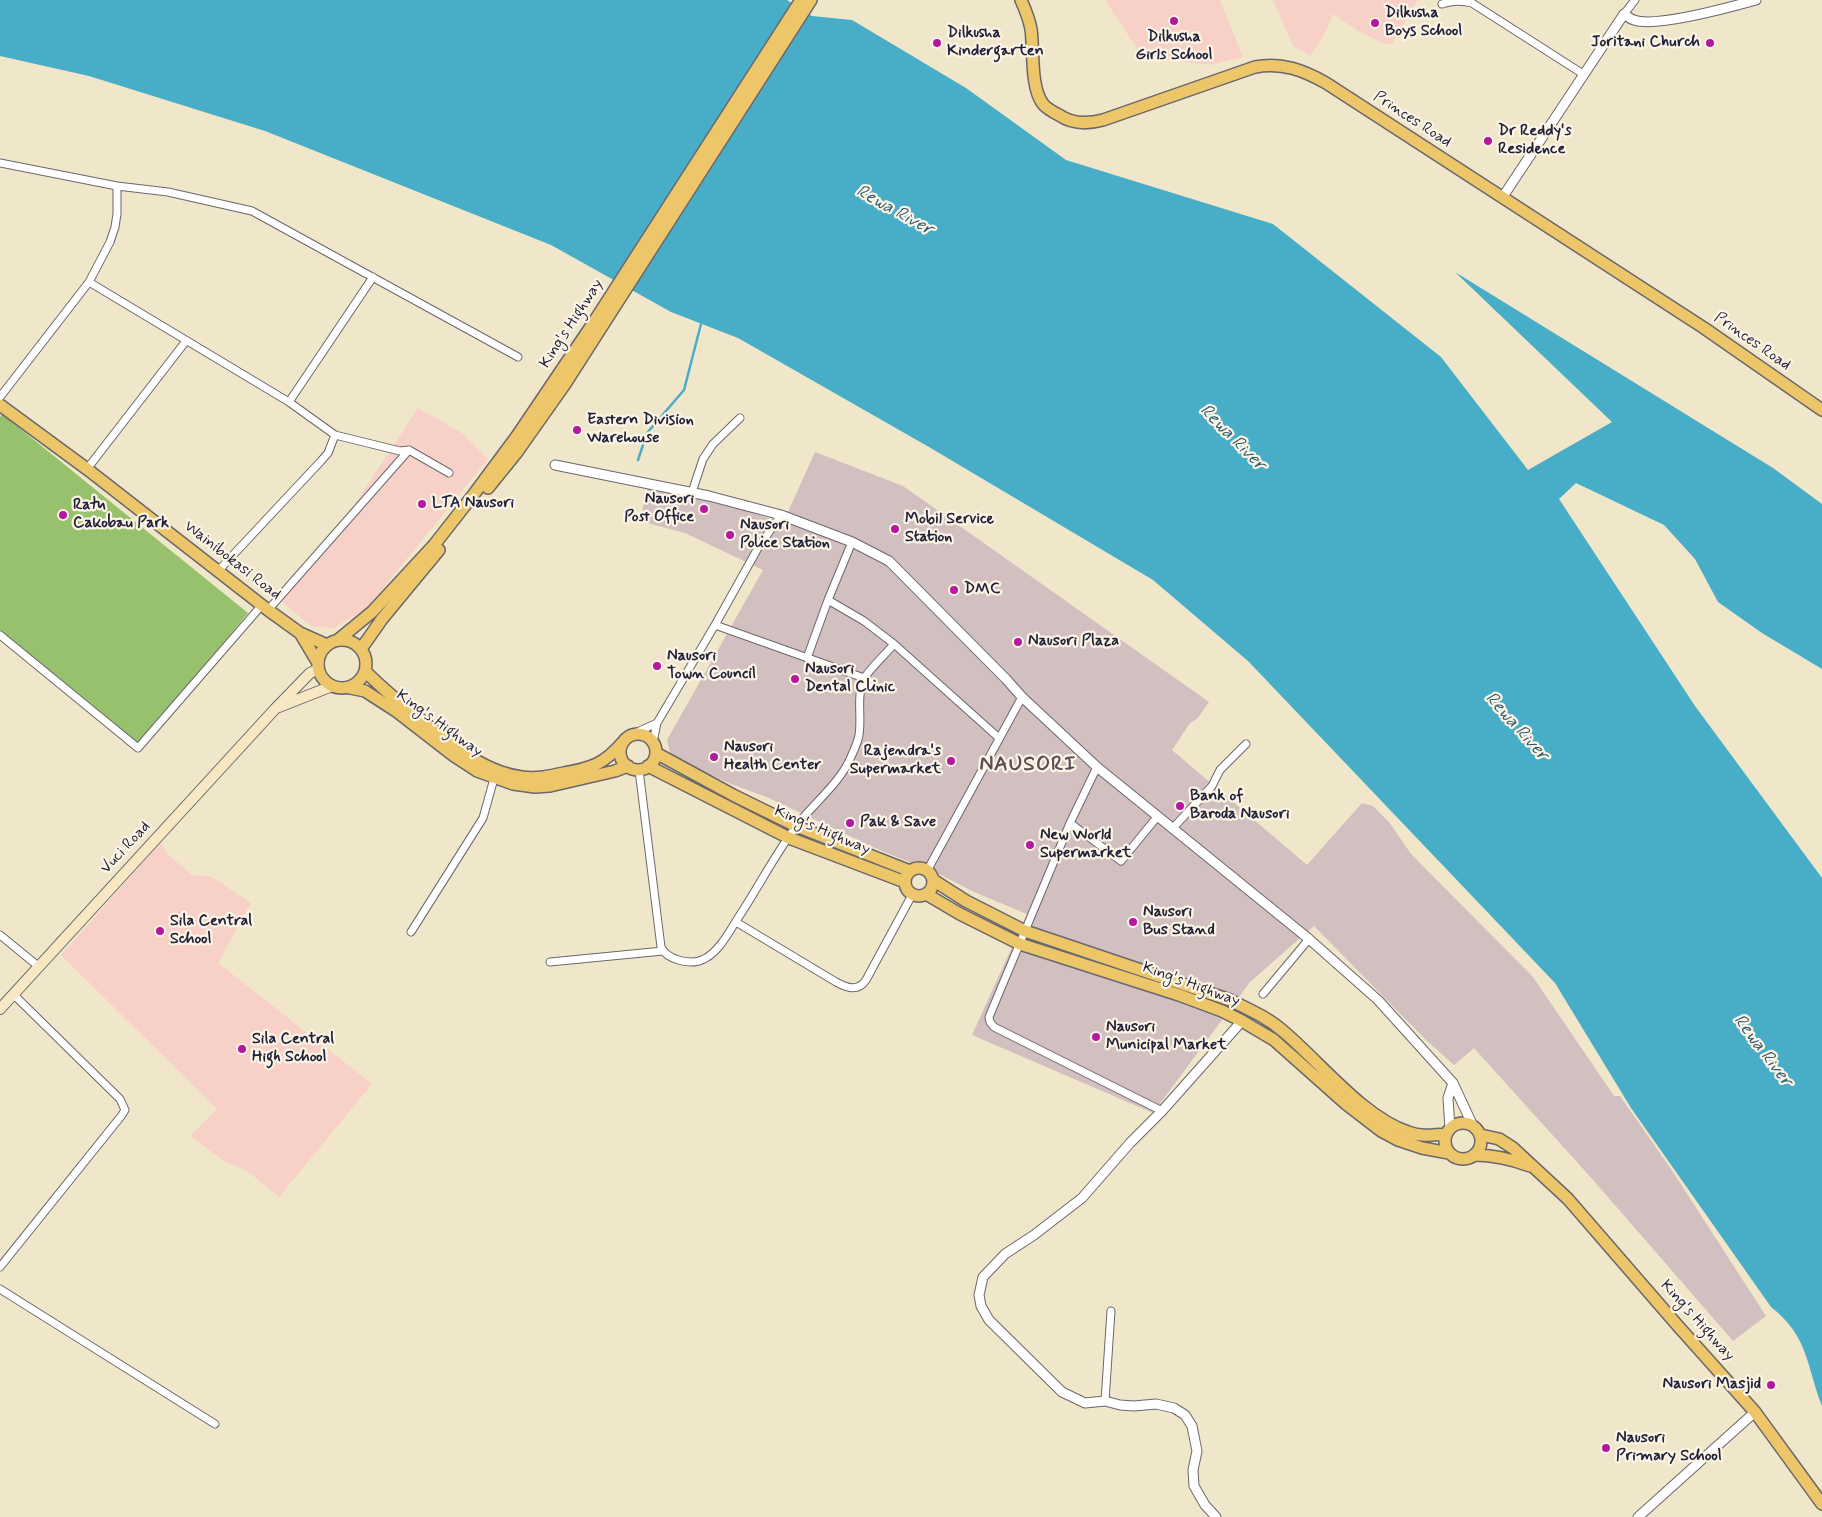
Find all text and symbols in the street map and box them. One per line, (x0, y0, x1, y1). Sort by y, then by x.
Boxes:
place label: Dilkusha Boys School (1385, 4, 1462, 42)
marker: Dilkusha Girls School (1168, 15, 1180, 27)
marker: Dilkusha Boys School (1369, 17, 1381, 29)
place label: Dilkusha Kindergarten (947, 24, 1044, 62)
place label: Dilkusha Girls School (1136, 28, 1212, 66)
place label: Joritani Church (1591, 33, 1700, 53)
marker: Dilkusha Kindergarten (931, 37, 943, 49)
marker: Joritani Church (1704, 37, 1716, 49)
street label: Princes Road (1369, 88, 1455, 152)
place label: Dr Reddy's Residence (1498, 122, 1572, 160)
marker: Dr Reddy's Residence (1482, 135, 1494, 147)
water label: Rewa River (852, 181, 936, 241)
street label: King's Highway (536, 276, 608, 372)
street label: Princes Road (1710, 309, 1794, 375)
water label: Rewa River (1194, 400, 1270, 476)
place label: Eastern Division Warehouse (587, 411, 694, 449)
marker: Eastern Division Warehouse (571, 424, 583, 436)
place label: Nausori Post Office (624, 490, 694, 528)
place label: LTA Nausori (432, 494, 514, 514)
place label: Ratu Cakobau Park (73, 496, 169, 534)
marker: LTA Nausori (416, 498, 428, 510)
marker: Nausori Post Office (698, 503, 710, 515)
marker: Ratu Cakobau Park (57, 509, 69, 521)
place label: Mobil Service Station (905, 510, 994, 548)
place label: Nausori Police Station (740, 516, 830, 554)
street label: Wainibokasi Road (180, 517, 284, 605)
marker: Mobil Service Station (889, 523, 901, 535)
marker: Nausori Police Station (724, 529, 736, 541)
place label: DMC (964, 580, 1000, 600)
marker: DMC (948, 584, 960, 596)
place label: Nausori Plaza (1028, 632, 1119, 652)
marker: Nausori Plaza (1012, 636, 1024, 648)
place label: Nausori Town Council (667, 647, 756, 685)
marker: Nausori Town Council (651, 660, 663, 672)
place label: Nausori Dental Clinic (805, 660, 895, 698)
marker: Nausori Dental Clinic (789, 673, 801, 685)
street label: King's Highway (392, 686, 486, 762)
water label: Rewa River (1480, 688, 1552, 766)
place label: Nausori Health Center (724, 738, 821, 776)
place label: Rajendra's Supermarket (850, 742, 941, 780)
marker: Nausori Health Center (708, 751, 720, 763)
district label: NAUSORI (979, 753, 1077, 779)
marker: Rajendra's Supermarket (945, 755, 957, 767)
place label: Bank of Baroda Nausori (1190, 787, 1290, 825)
marker: Bank of Baroda Nausori (1174, 800, 1186, 812)
street label: King's Highway (771, 802, 873, 860)
place label: Pak & Save (860, 813, 936, 833)
marker: Pak & Save (844, 817, 856, 829)
street label: Vuci Road (97, 818, 155, 878)
place label: New World Supermarket (1040, 826, 1131, 864)
marker: New World Supermarket (1024, 839, 1036, 851)
place label: Nausori Bus Stand (1143, 903, 1215, 941)
place label: Sila Central School (170, 912, 252, 950)
marker: Nausori Bus Stand (1127, 916, 1139, 928)
marker: Sila Central School (154, 925, 166, 937)
street label: King's Highway (1140, 958, 1242, 1012)
water label: Rewa River (1728, 1011, 1796, 1091)
place label: Nausori Municipal Market (1106, 1018, 1227, 1056)
place label: Sila Central High School (252, 1030, 334, 1068)
marker: Nausori Municipal Market (1090, 1031, 1102, 1043)
marker: Sila Central High School (236, 1043, 248, 1055)
street label: King's Highway (1656, 1277, 1738, 1365)
place label: Nausori Masjid (1663, 1375, 1761, 1395)
marker: Nausori Masjid (1765, 1379, 1777, 1391)
place label: Nausori Primary School (1616, 1429, 1722, 1467)
marker: Nausori Primary School (1600, 1442, 1612, 1454)

